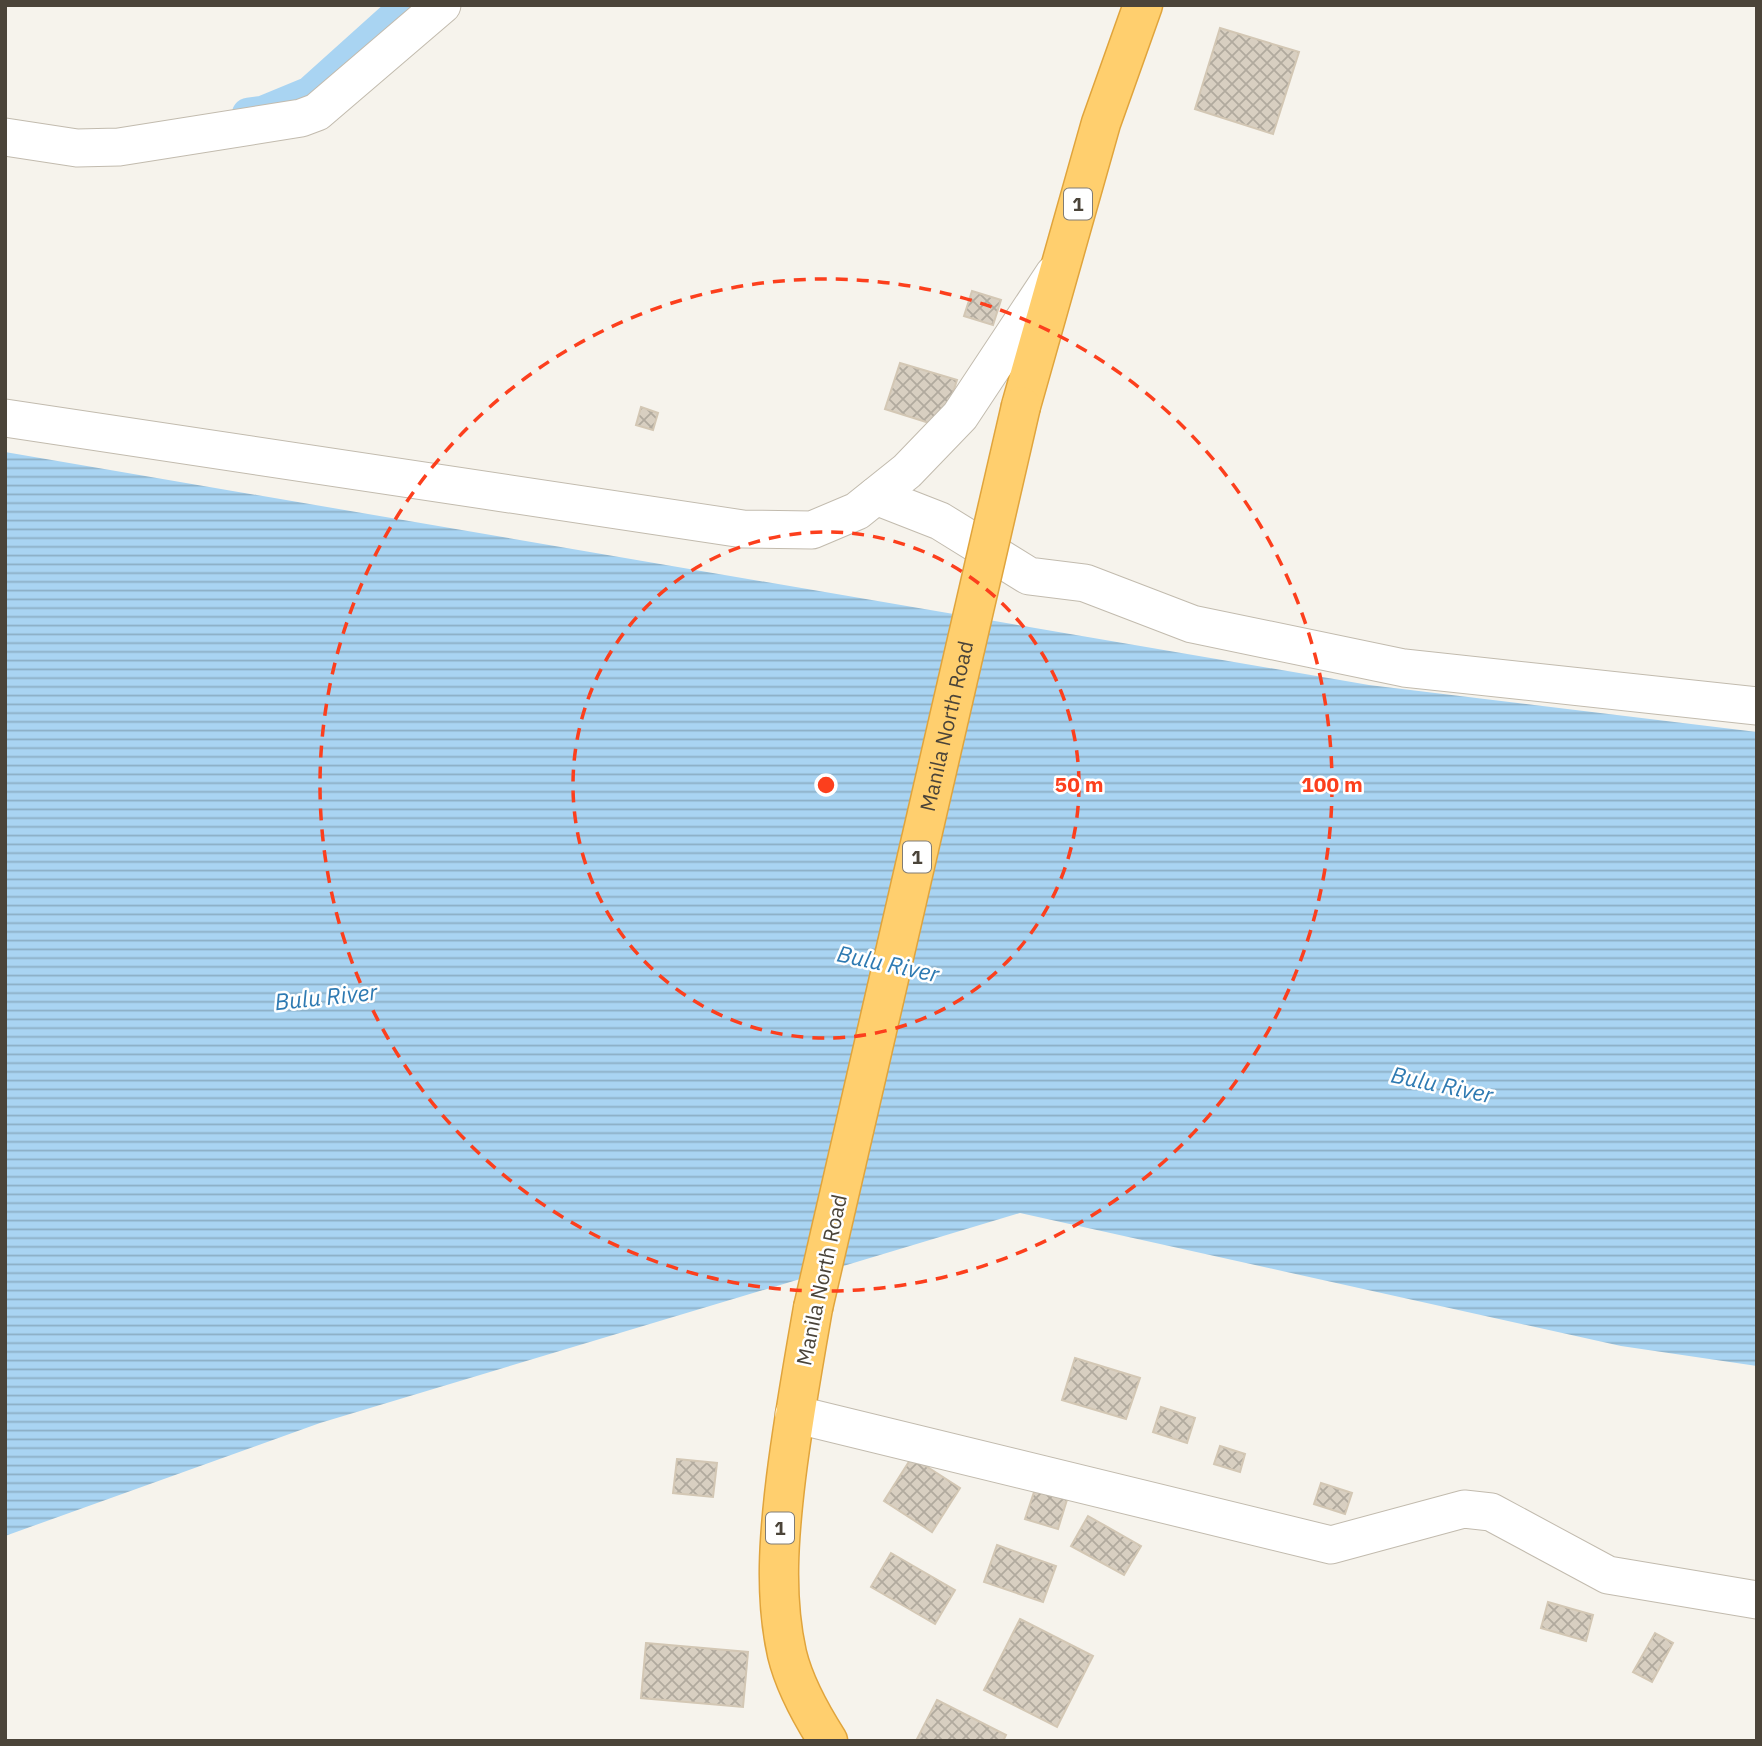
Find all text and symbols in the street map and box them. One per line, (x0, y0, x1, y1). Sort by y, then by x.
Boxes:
road number: 1 (1064, 188, 1092, 220)
street label: Manila North Road (913, 638, 979, 814)
text: 50 m (1055, 770, 1103, 798)
text: 100 m (1301, 770, 1363, 798)
centre of rings (814, 773, 838, 797)
road number: 1 (903, 842, 931, 872)
water label: Bulu River (835, 938, 942, 989)
water label: Bulu River (273, 976, 379, 1016)
water label: Bulu River (1389, 1059, 1496, 1110)
street label: Manila North Road (789, 1192, 853, 1368)
road number: 1 (766, 1512, 794, 1544)

